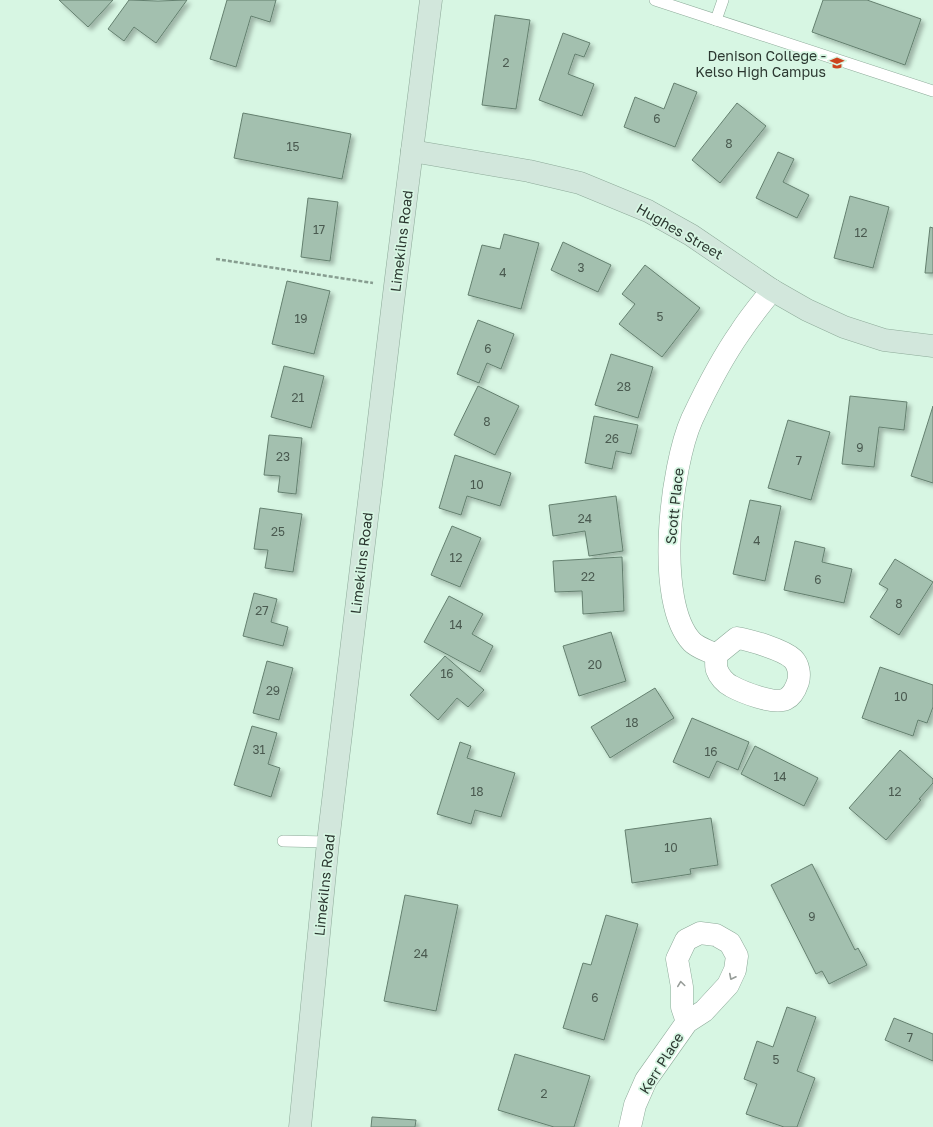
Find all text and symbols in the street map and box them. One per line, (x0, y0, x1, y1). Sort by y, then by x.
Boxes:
place label: Denison College - Kelso High Campus (695, 47, 826, 80)
house number: 2 (503, 55, 510, 70)
school or university icon: Denison College - Kelso High Campus (829, 55, 845, 71)
house number: 6 (653, 111, 661, 126)
house number: 8 (725, 136, 733, 151)
house number: 15 (287, 139, 299, 154)
street label: Limekilns Road (386, 189, 416, 293)
street label: Hughes Street (634, 199, 726, 263)
house number: 17 (313, 222, 325, 237)
house number: 12 (855, 225, 867, 240)
house number: 3 (577, 260, 585, 275)
house number: 4 (499, 265, 507, 280)
house number: 5 (657, 309, 664, 324)
house number: 19 (294, 311, 308, 326)
house number: 6 (484, 341, 492, 356)
house number: 28 (617, 379, 631, 394)
house number: 21 (292, 390, 305, 405)
house number: 8 (483, 414, 491, 429)
house number: 26 (605, 431, 619, 446)
house number: 9 (856, 440, 864, 455)
house number: 23 (276, 449, 290, 464)
house number: 7 (796, 453, 802, 468)
street label: Scott Place (662, 467, 686, 545)
house number: 10 (470, 477, 484, 492)
street label: Limekilns Road (346, 511, 376, 615)
house number: 24 (578, 511, 592, 526)
house number: 25 (271, 524, 285, 539)
house number: 4 (753, 533, 761, 548)
house number: 12 (450, 550, 462, 565)
house number: 22 (581, 569, 595, 584)
house number: 6 (814, 572, 822, 587)
house number: 8 (895, 596, 903, 611)
house number: 27 (255, 603, 269, 618)
house number: 14 (449, 617, 463, 632)
house number: 20 (588, 657, 602, 672)
house number: 16 (440, 666, 454, 681)
house number: 29 (266, 683, 280, 698)
house number: 10 (894, 689, 908, 704)
house number: 18 (625, 715, 639, 730)
house number: 31 (253, 742, 266, 757)
house number: 16 (704, 744, 718, 759)
house number: 14 (773, 769, 787, 784)
house number: 18 (470, 784, 484, 799)
house number: 12 (889, 784, 901, 799)
street label: Limekilns Road (310, 833, 338, 937)
house number: 10 (664, 840, 678, 855)
house number: 9 (808, 909, 816, 924)
house number: 24 (414, 946, 428, 961)
one-way arrow (729, 972, 737, 980)
one-way arrow (677, 981, 686, 987)
house number: 6 (591, 990, 599, 1005)
street label: Kerr Place (635, 1029, 687, 1097)
house number: 7 (907, 1030, 913, 1045)
house number: 5 (773, 1052, 780, 1067)
house number: 2 (541, 1086, 548, 1101)

